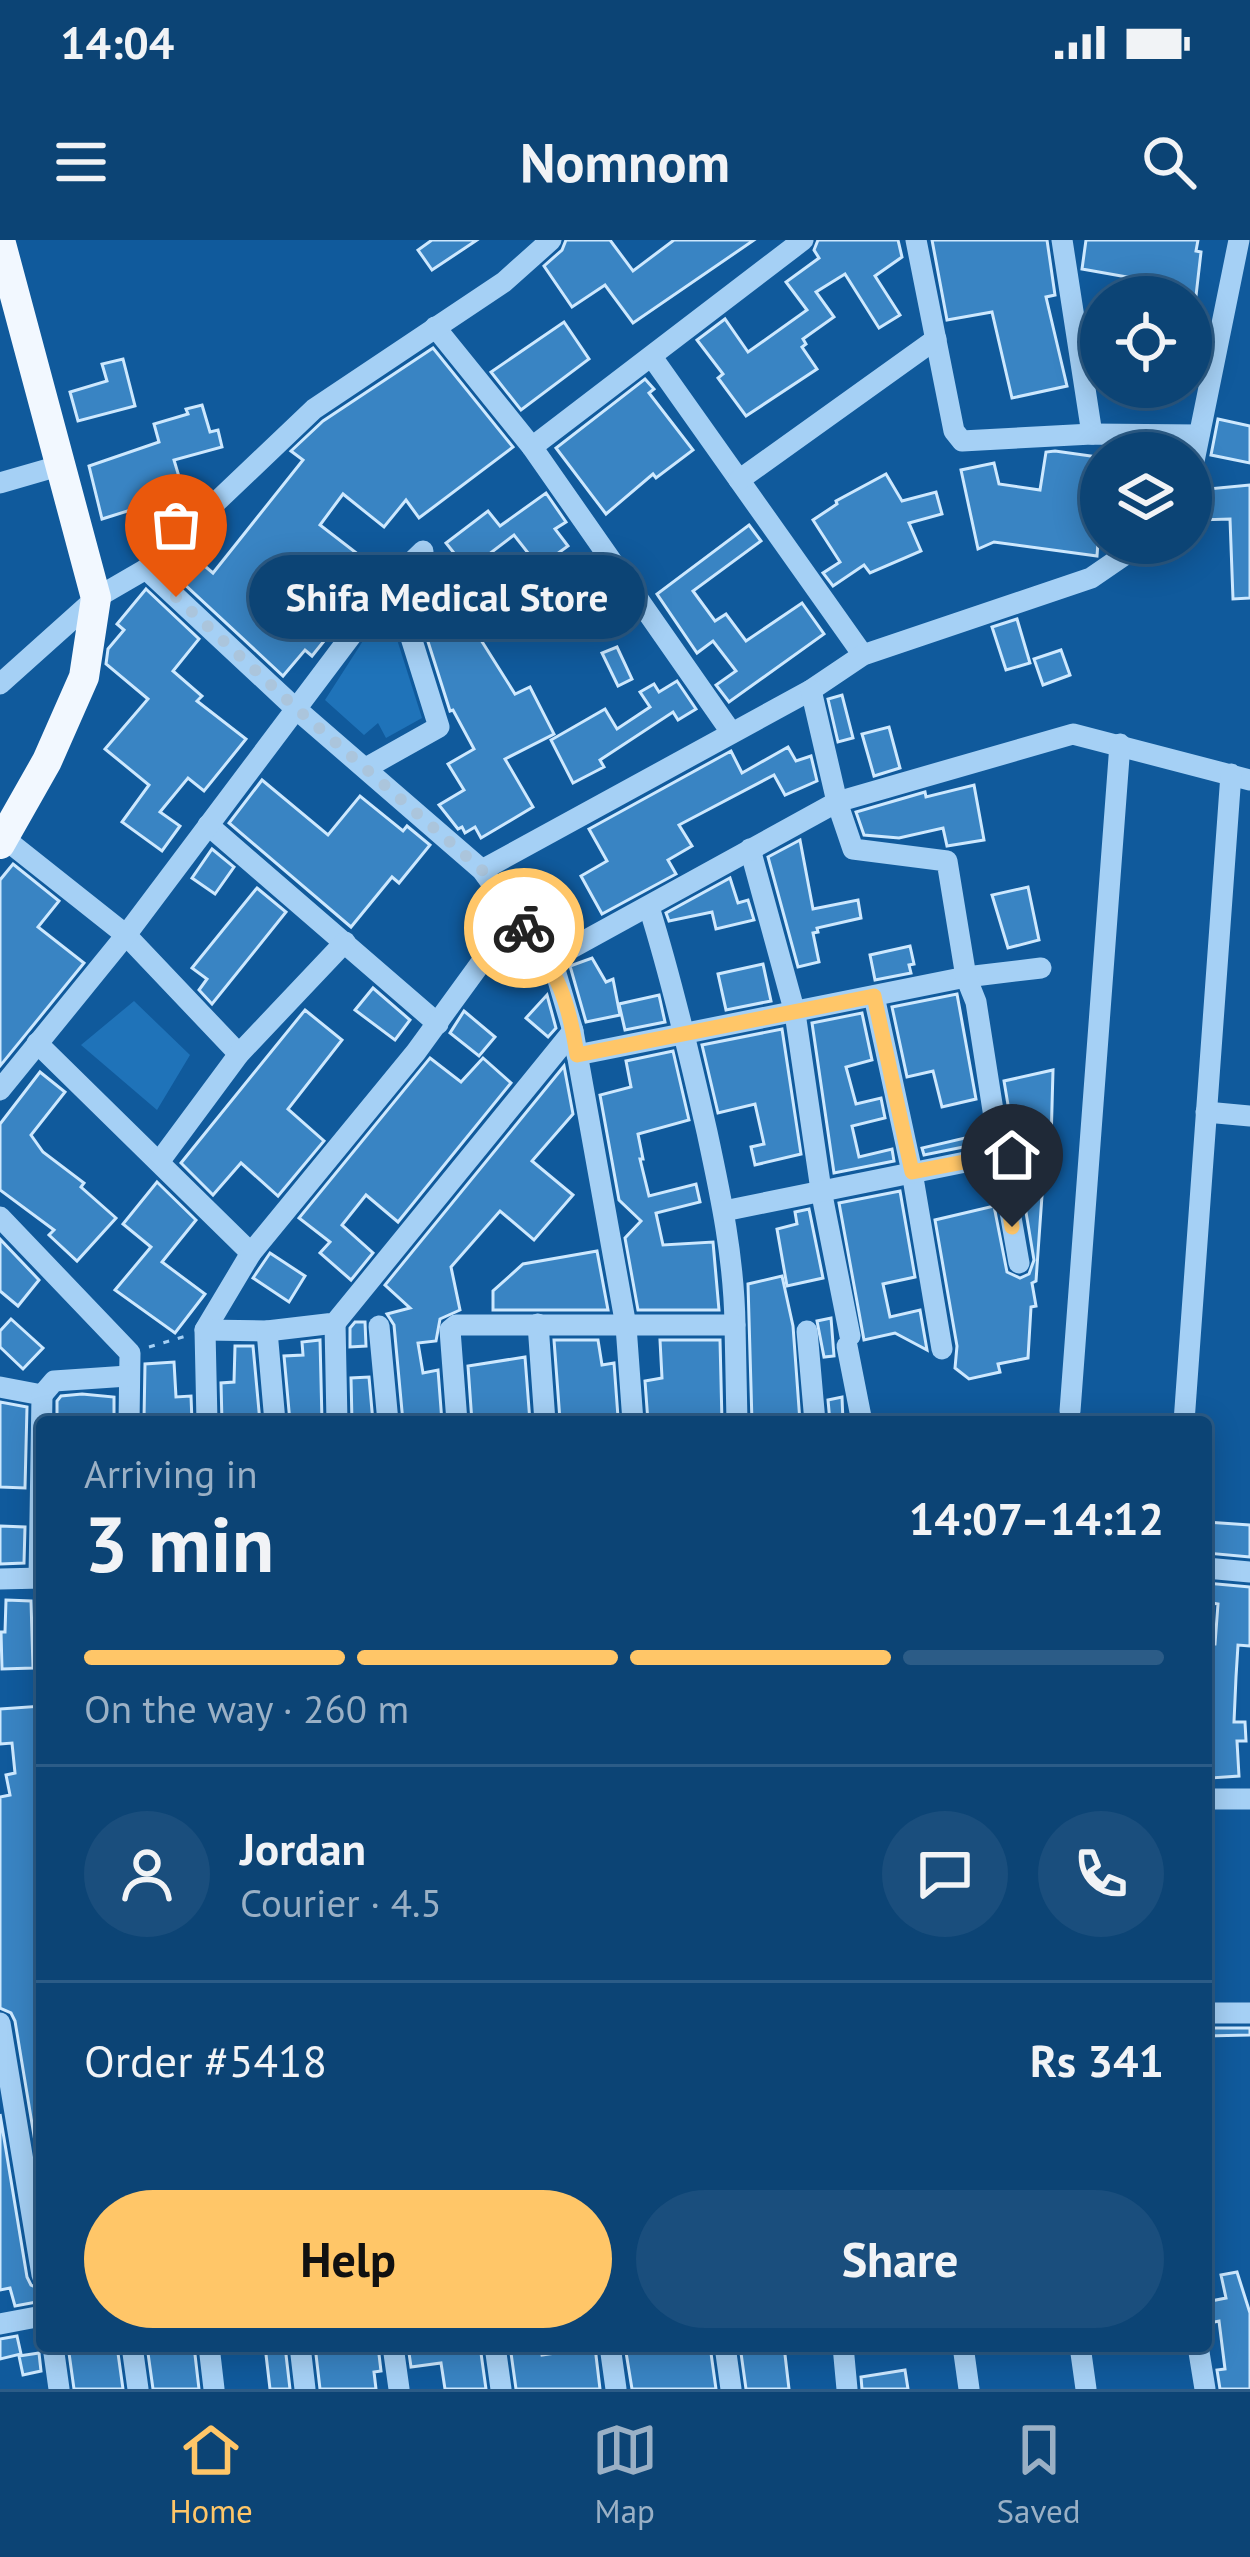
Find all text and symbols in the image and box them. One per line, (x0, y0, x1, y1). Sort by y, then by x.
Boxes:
text: 14:04 (60, 13, 174, 71)
text: Nomnom (520, 127, 730, 197)
icon: menu (48, 129, 114, 195)
icon: search (1136, 129, 1202, 195)
map controls (1080, 276, 1212, 564)
button: locate (1080, 276, 1212, 408)
button: layers (1080, 432, 1212, 564)
pin (125, 474, 227, 597)
icon: bag (143, 492, 209, 558)
callout: Shifa Medical Store (248, 555, 644, 639)
text: Shifa Medical Store (286, 571, 608, 622)
courier (464, 868, 584, 988)
icon: bike (491, 895, 557, 961)
pin (961, 1104, 1063, 1227)
icon: home (979, 1122, 1045, 1188)
text: Arriving in (84, 1448, 258, 1499)
text: 14:07–14:12 (909, 1489, 1164, 1547)
text: 3 min (84, 1493, 274, 1594)
text: On the way · 260 m (84, 1683, 409, 1734)
button: person (84, 1811, 210, 1937)
button: chat (882, 1811, 1008, 1937)
button: phone (1038, 1811, 1164, 1937)
text: Jordan (240, 1819, 366, 1877)
text: Courier · 4.5 (240, 1877, 442, 1928)
text: Order #5418 (84, 2031, 327, 2089)
text: Rs 341 (1030, 2031, 1164, 2089)
button: Help (84, 2190, 612, 2328)
button: Share (636, 2190, 1164, 2328)
tab: Home (169, 2417, 253, 2532)
tab: Map (592, 2417, 658, 2532)
tab: Saved (997, 2417, 1081, 2532)

